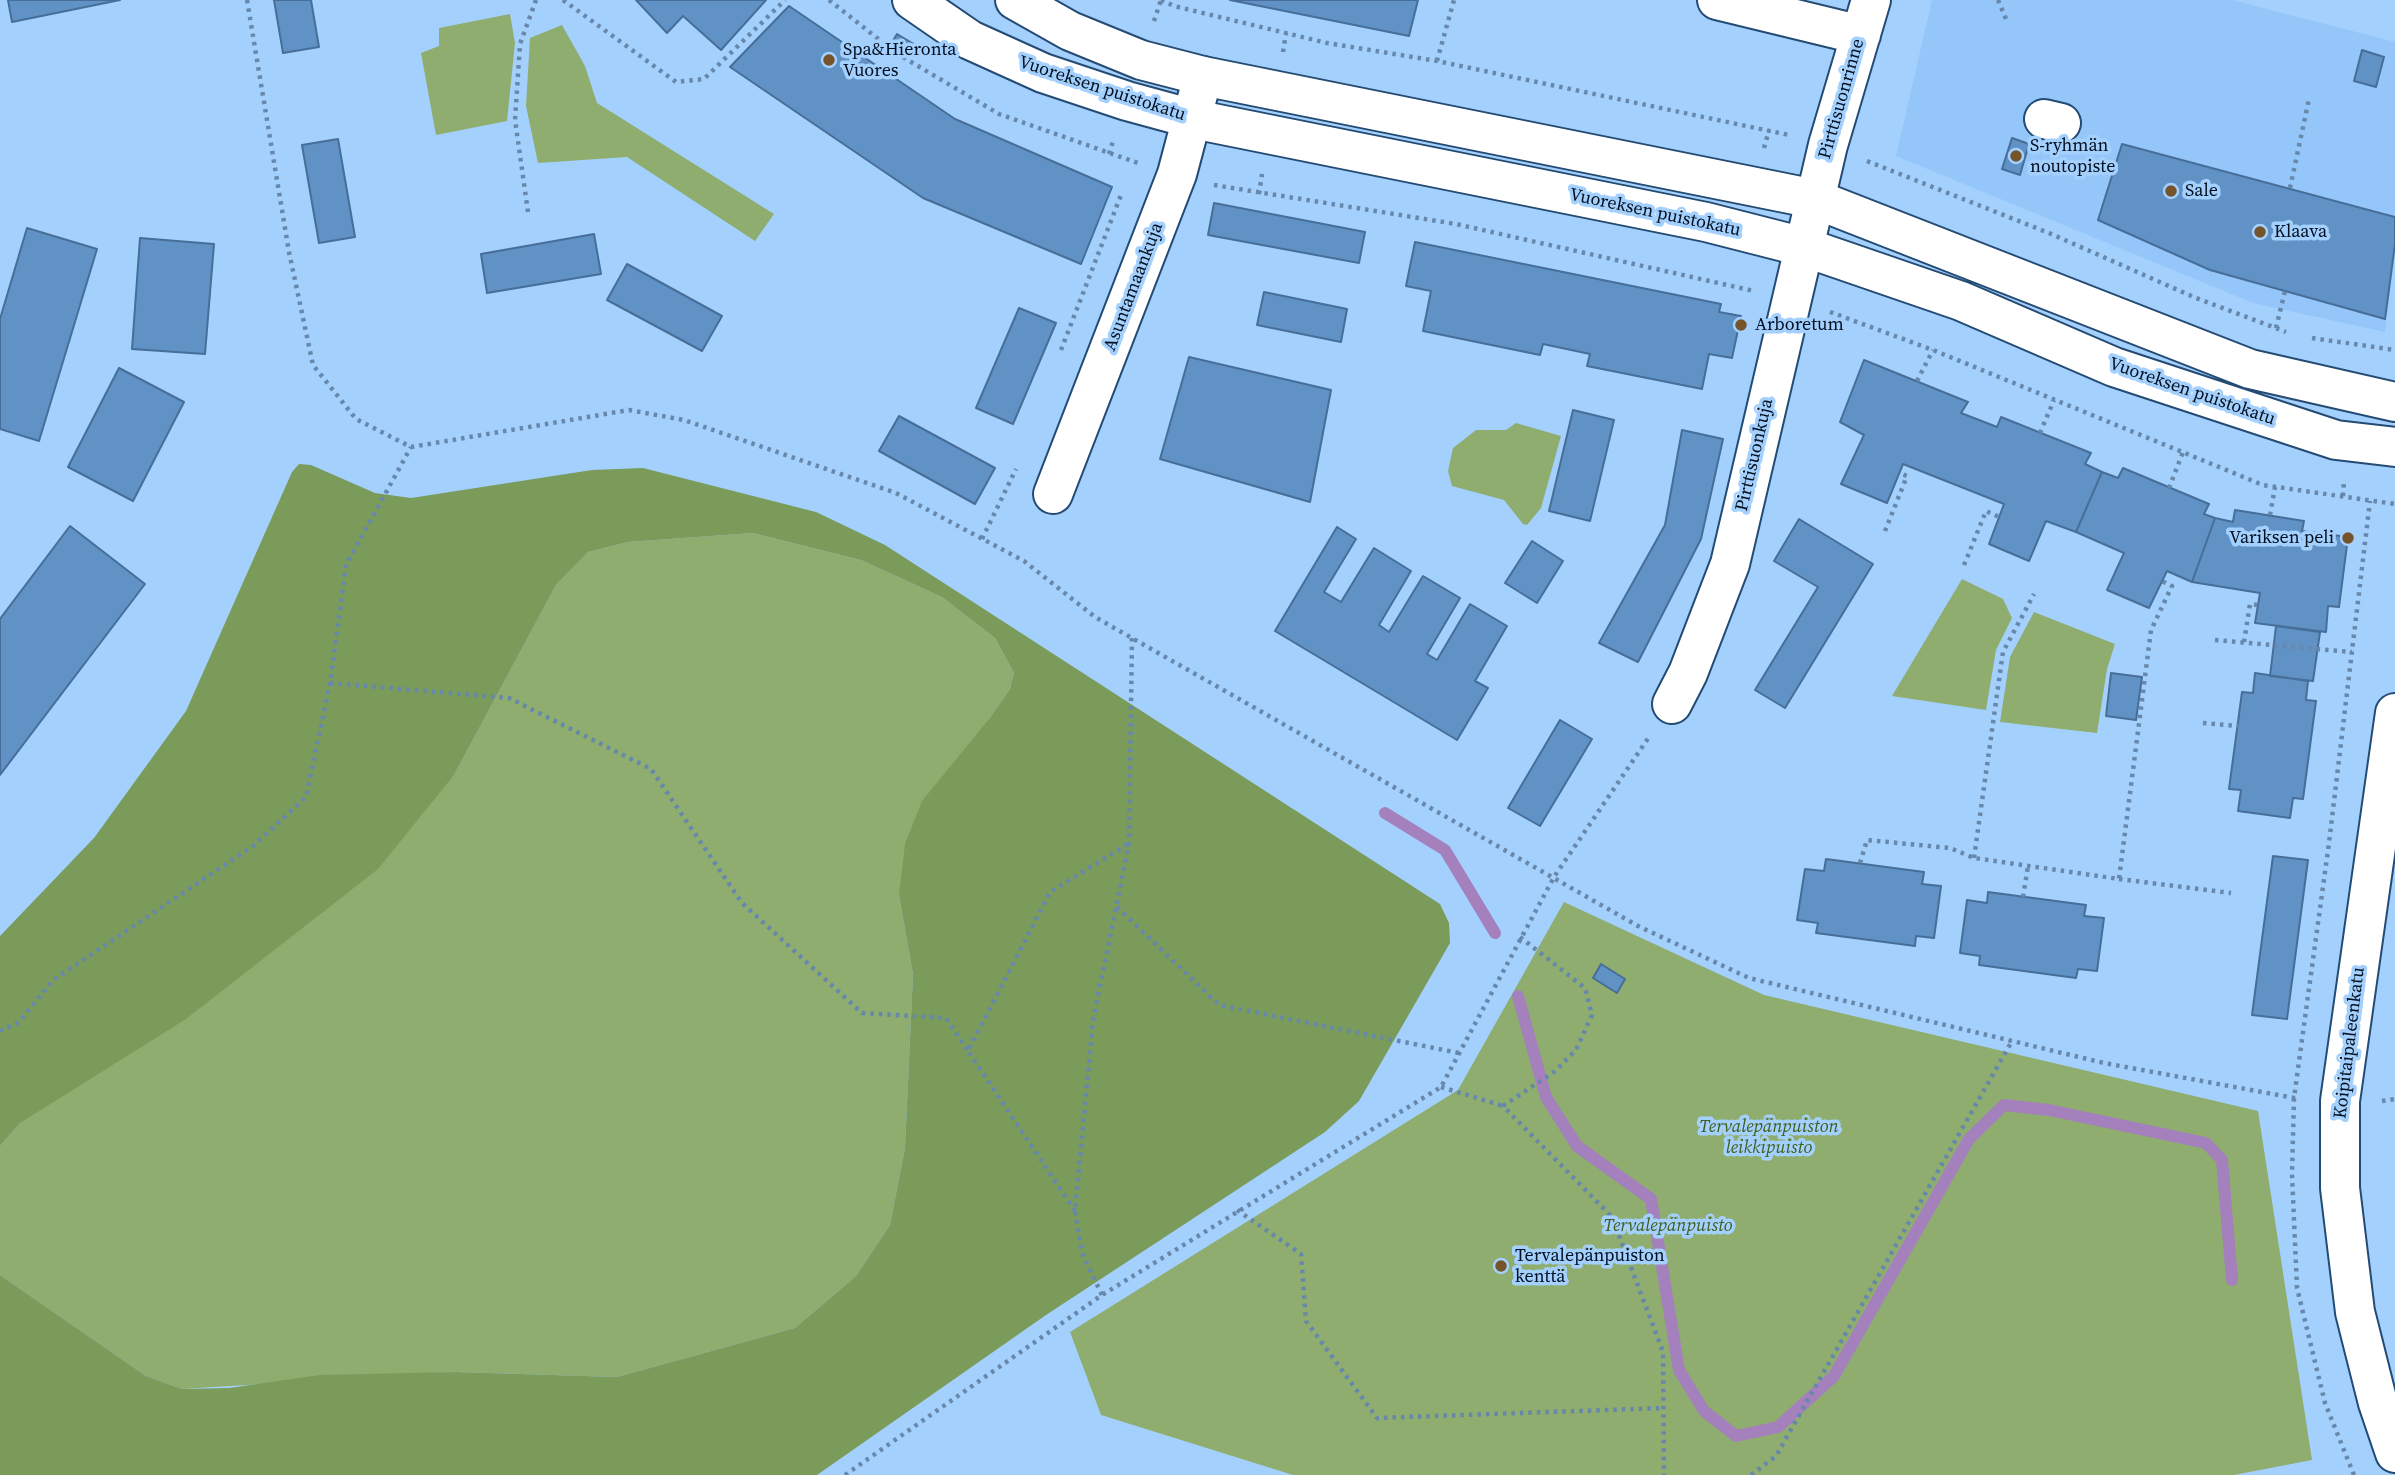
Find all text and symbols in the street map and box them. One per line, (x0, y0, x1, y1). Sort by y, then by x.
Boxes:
street label: Pirttisuonrinne (1814, 36, 1870, 162)
place label: Spa&Hieronta Vuores (843, 39, 957, 82)
marker: Spa&Hieronta Vuores (821, 52, 837, 68)
street label: Vuoreksen puistokatu (1016, 52, 1188, 126)
place label: S-ryhmän noutopiste (2030, 135, 2115, 178)
marker: S-ryhmän noutopiste (2008, 148, 2024, 164)
place label: Sale (2185, 180, 2218, 202)
marker: Sale (2163, 183, 2179, 199)
street label: Vuoreksen puistokatu (1567, 184, 1743, 242)
street label: Asuntamaankuja (1100, 220, 1168, 354)
place label: Klaava (2274, 221, 2327, 243)
marker: Klaava (2252, 224, 2268, 240)
place label: Arboretum (1755, 314, 1844, 336)
marker: Arboretum (1733, 317, 1749, 333)
street label: Vuoreksen puistokatu (2106, 353, 2278, 431)
street label: Pirttisuonkuja (1732, 397, 1778, 513)
place label: Variksen peli (2229, 527, 2334, 549)
marker: Variksen peli (2340, 530, 2356, 546)
street label: Koipitaipaleenkatu (2330, 966, 2370, 1120)
park label: Tervalepänpuiston leikkipuisto (1699, 1116, 1839, 1158)
park label: Tervalepänpuisto (1603, 1215, 1733, 1237)
place label: Tervalepänpuiston kenttä (1515, 1245, 1665, 1288)
marker: Tervalepänpuiston kenttä (1493, 1258, 1509, 1274)

